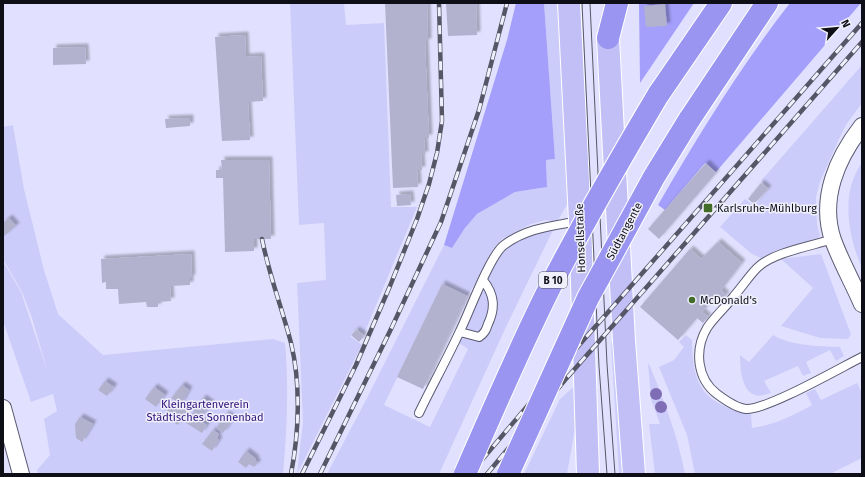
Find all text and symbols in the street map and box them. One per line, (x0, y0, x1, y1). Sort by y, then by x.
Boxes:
north arrow (817, 8, 857, 48)
text: N (838, 17, 853, 30)
street label: Südtangente (604, 200, 645, 262)
marker: Karlsruhe-Mühlburg (702, 202, 714, 214)
place label: Karlsruhe-Mühlburg (717, 202, 817, 215)
street label: Honsellstraße (573, 203, 588, 273)
road number: B 10 (539, 272, 567, 288)
place label: McDonald's (700, 294, 757, 307)
marker: McDonald's (687, 295, 697, 305)
park label: Kleingartenverein Städtisches Sonnenbad (146, 398, 264, 424)

